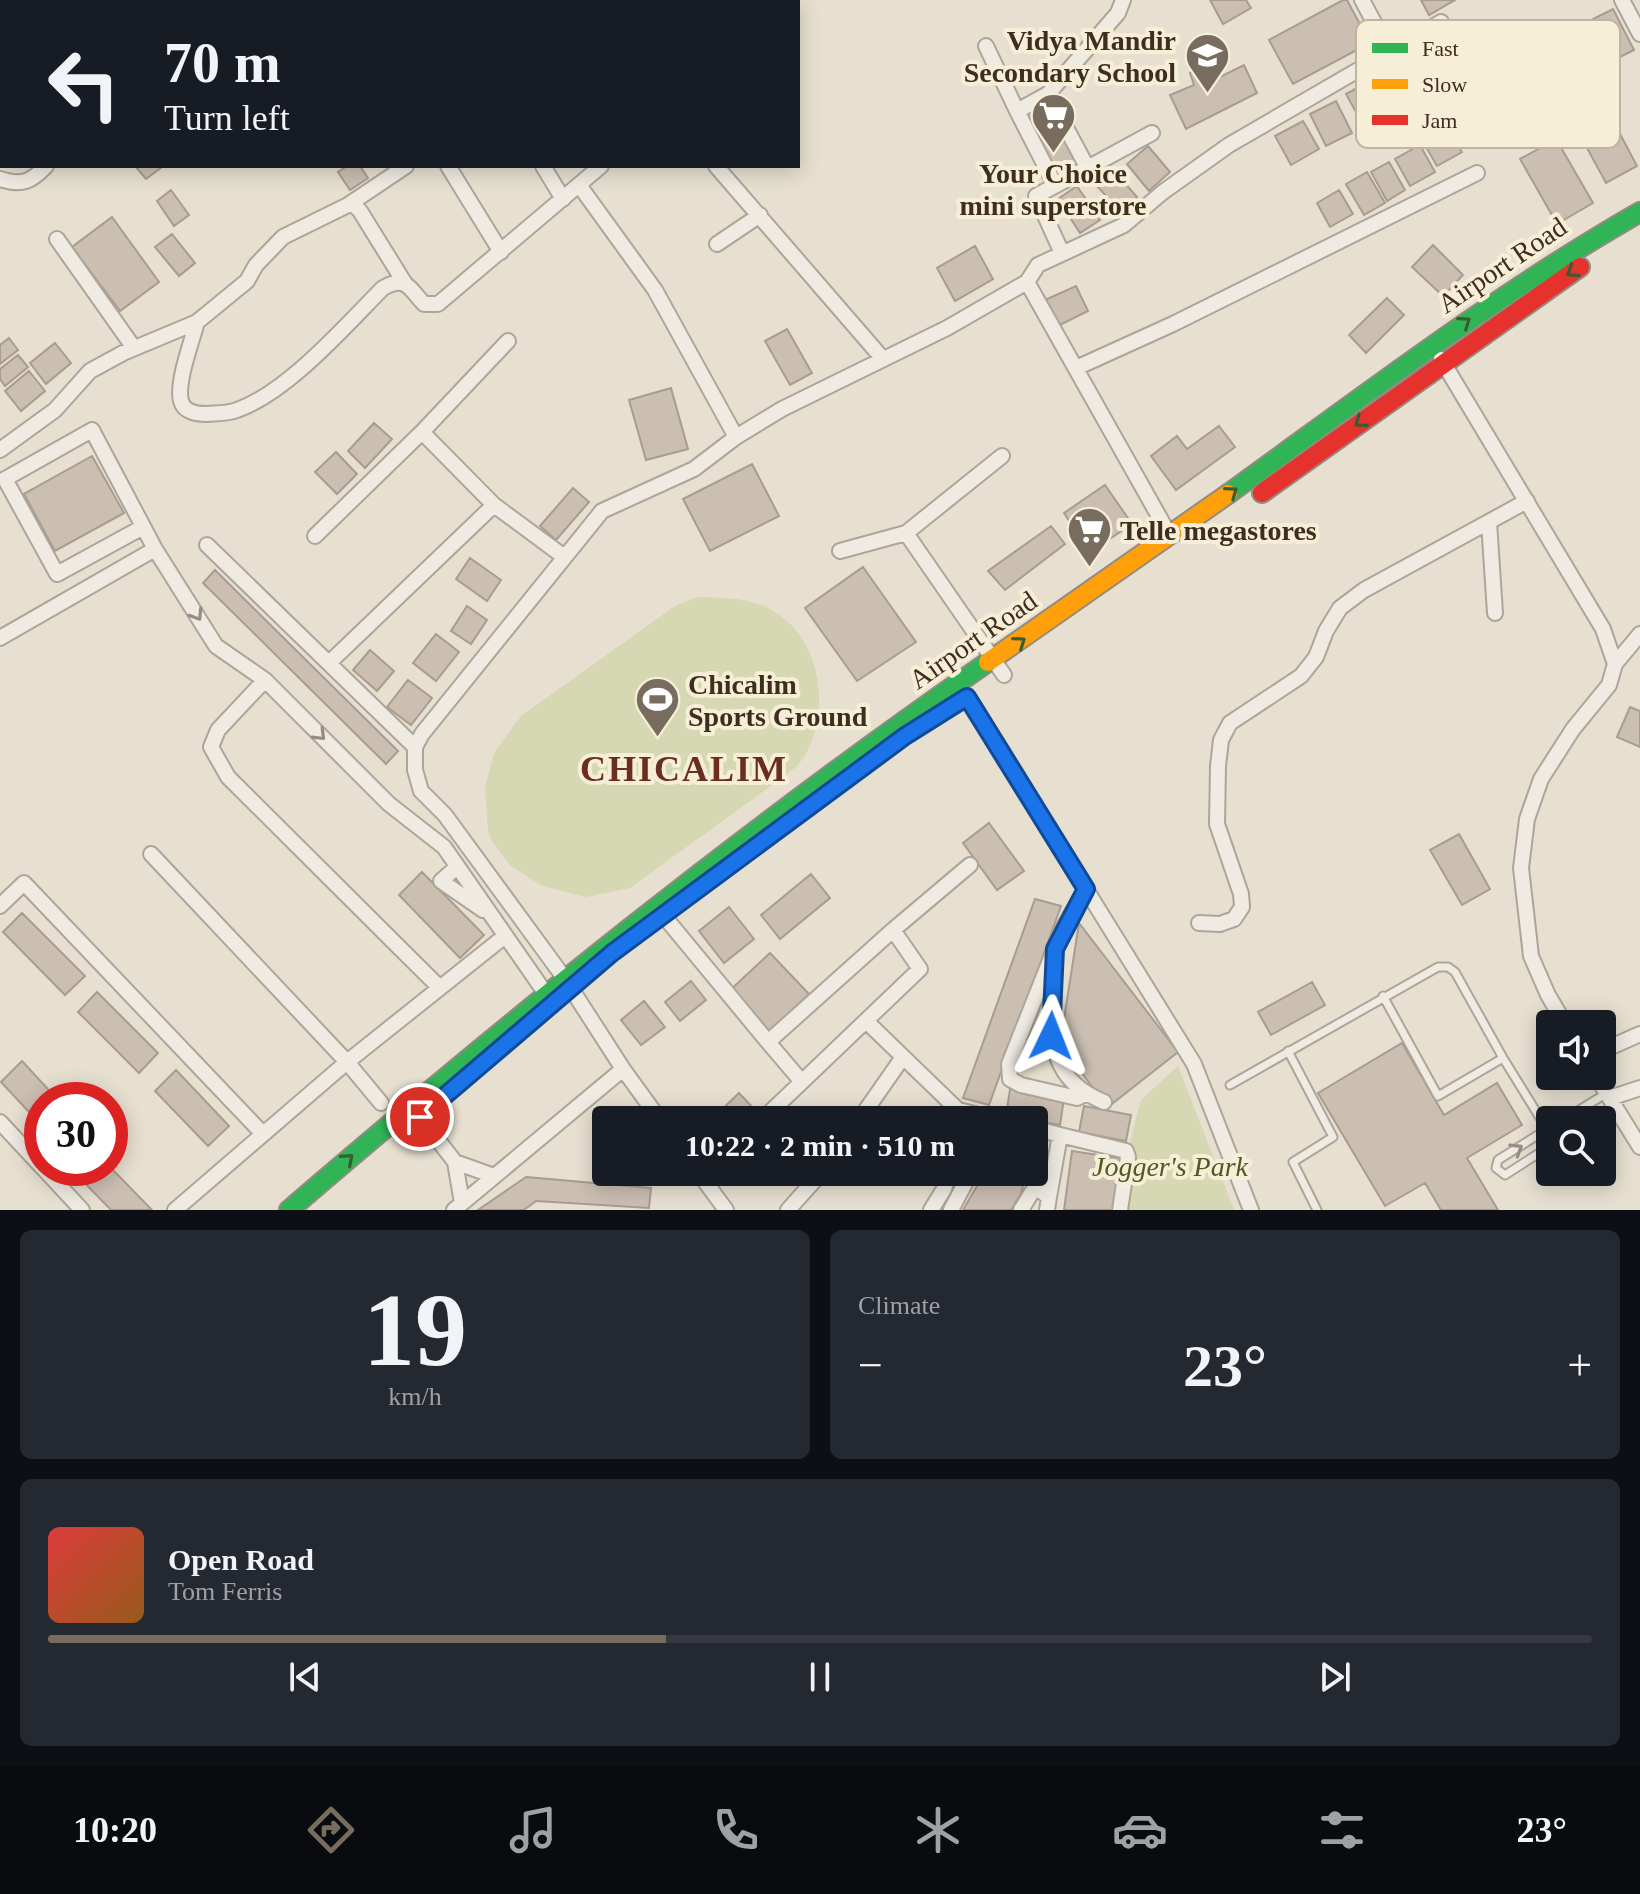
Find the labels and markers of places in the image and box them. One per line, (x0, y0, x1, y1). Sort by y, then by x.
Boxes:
place label: Vidya Mandir Secondary School (964, 25, 1176, 88)
school or university icon: Vidya Mandir Secondary School (1183, 32, 1231, 95)
supermarket icon: Your Choice mini superstore (1029, 92, 1077, 155)
place label: Your Choice mini superstore (960, 158, 1146, 221)
supermarket icon: Telle megastores (1065, 506, 1113, 569)
place label: Telle megastores (1120, 515, 1317, 546)
place label: Chicalim Sports Ground (688, 669, 868, 732)
sports icon: Chicalim Sports Ground (633, 676, 681, 739)
pin (386, 1083, 454, 1151)

